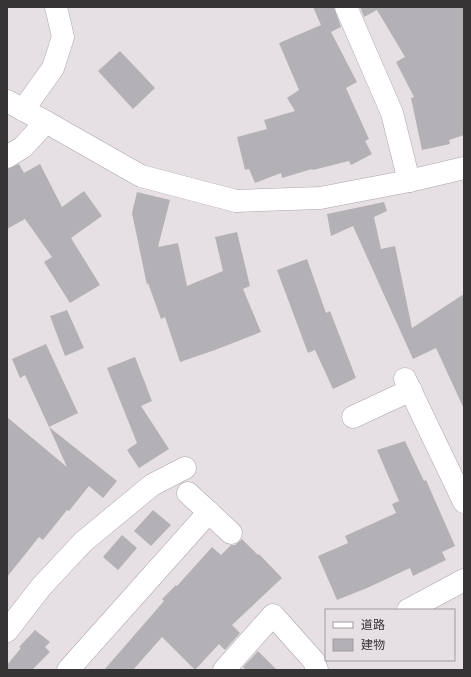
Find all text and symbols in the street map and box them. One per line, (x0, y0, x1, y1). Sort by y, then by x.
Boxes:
legend (325, 609, 455, 661)
text: 道路 (361, 617, 385, 632)
text: 建物 (361, 637, 385, 652)

